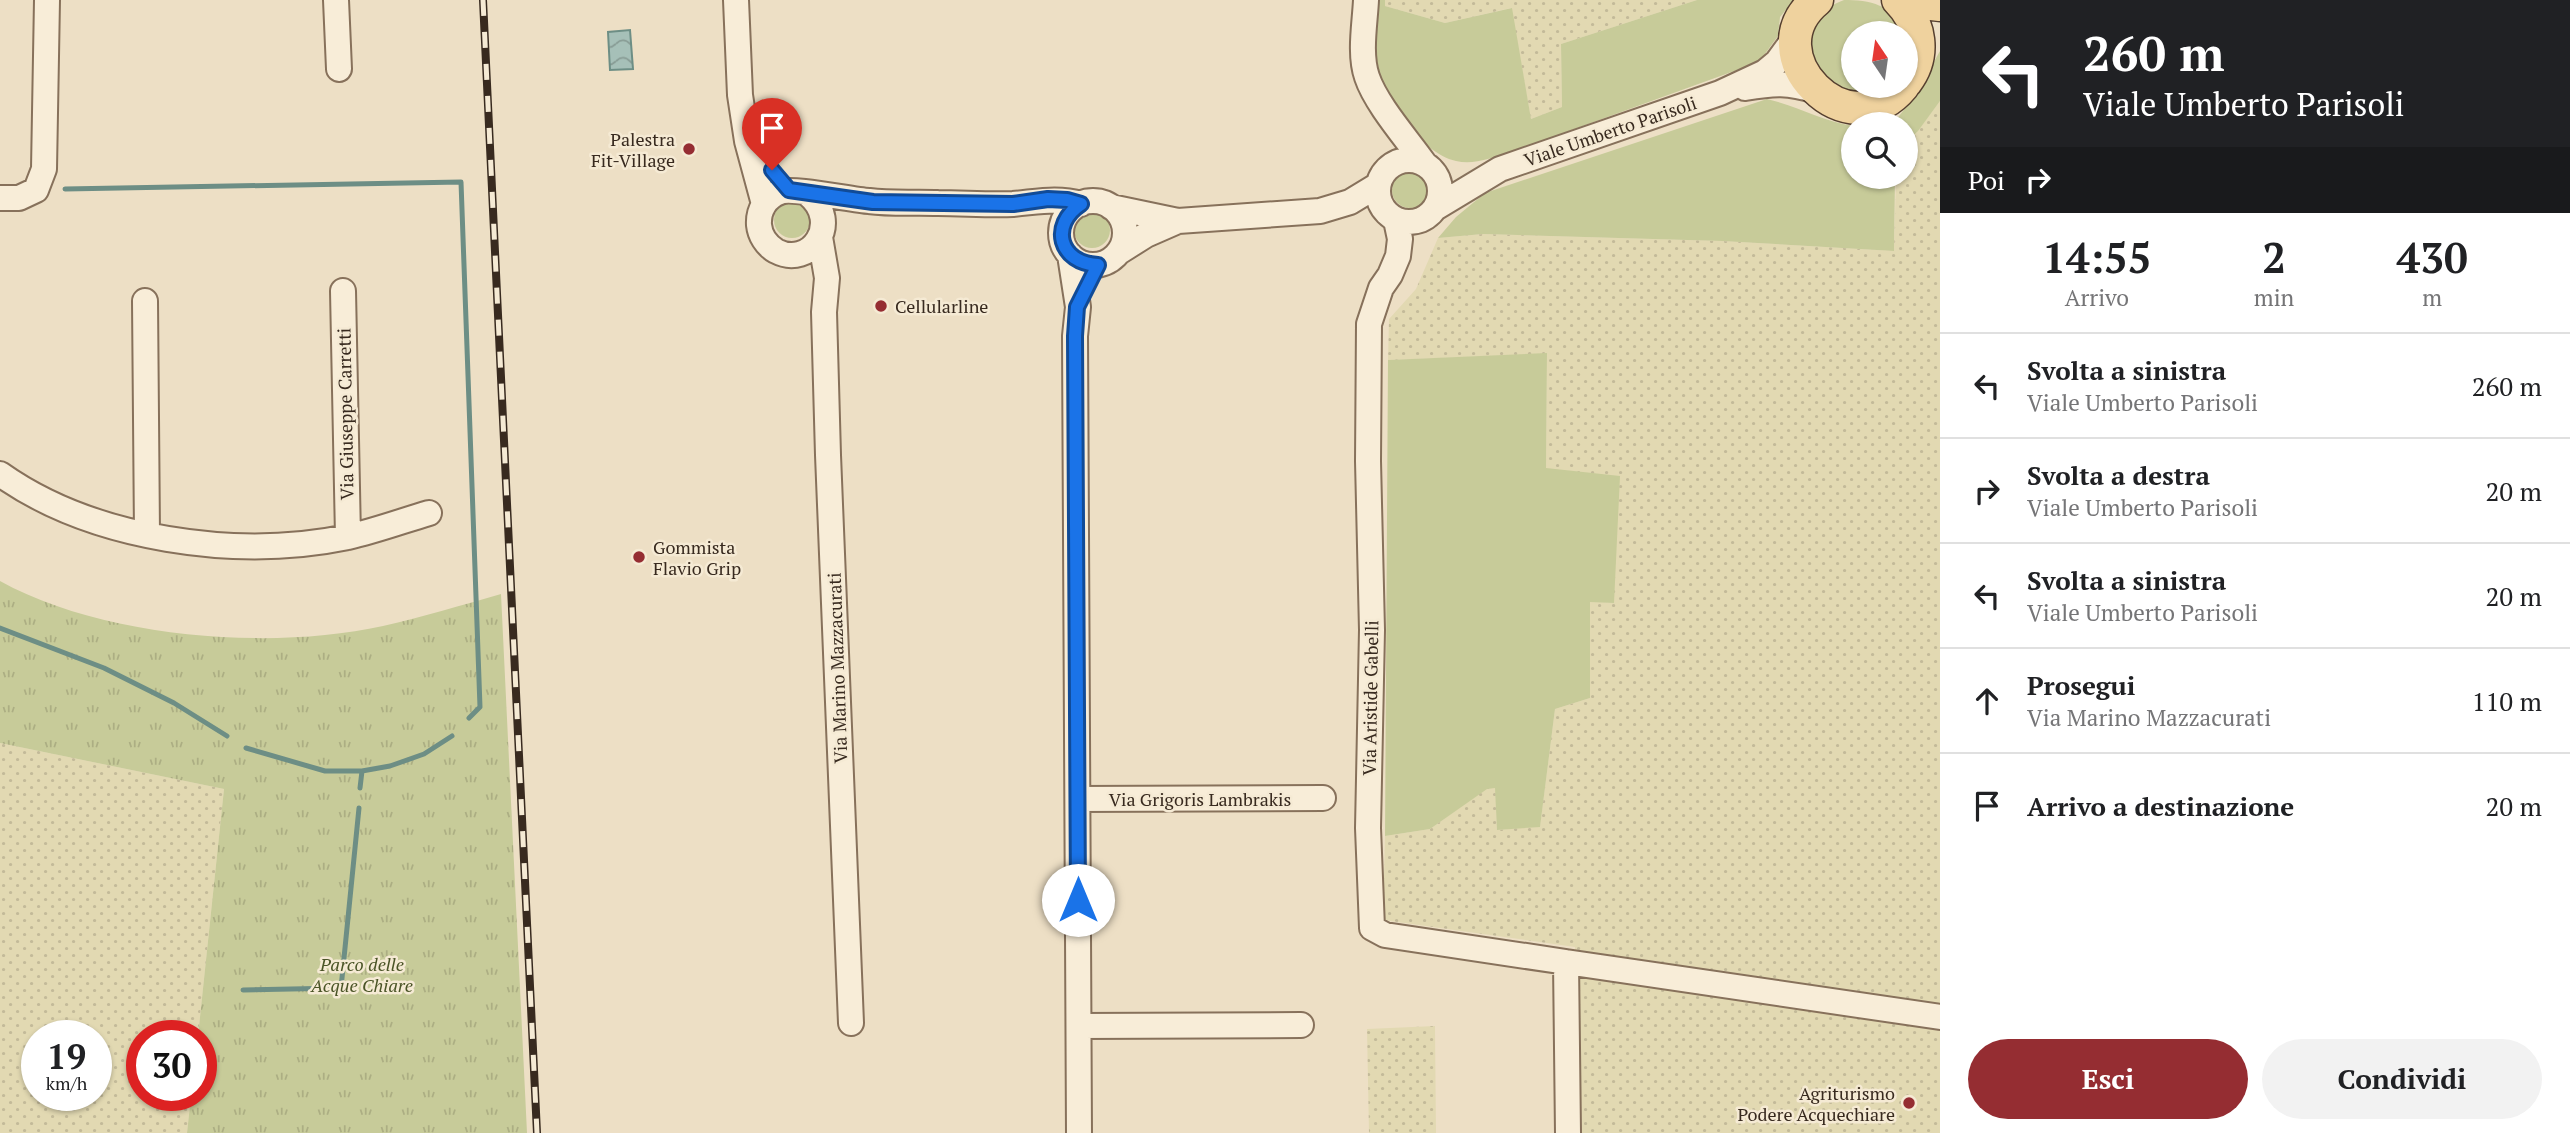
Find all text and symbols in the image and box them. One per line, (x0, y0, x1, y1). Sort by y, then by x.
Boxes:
text: 260 m (2083, 20, 2225, 85)
north arrow (1841, 21, 1918, 98)
map controls (1841, 21, 1918, 189)
icon: left (1968, 28, 2059, 119)
text: Viale Umberto Parisoli (2083, 83, 2404, 125)
street label: Viale Umberto Parisoli (1521, 90, 1699, 172)
pin (742, 98, 802, 170)
icon: arrive (753, 109, 791, 147)
button: search (1841, 112, 1918, 189)
place label: Palestra Fit-Village (591, 127, 675, 172)
marker: Palestra Fit-Village (681, 141, 697, 157)
icon: right (2019, 161, 2057, 199)
text: Poi (1968, 163, 2005, 197)
text: 14:55 (2042, 229, 2152, 285)
text: 2 (2262, 229, 2286, 285)
text: 430 (2397, 229, 2468, 285)
text: Arrivo (2065, 282, 2129, 313)
text: min (2254, 282, 2294, 313)
text: m (2422, 282, 2442, 313)
place label: Cellularline (895, 294, 988, 318)
marker: Cellularline (873, 298, 889, 314)
street label: Via Giuseppe Carretti (331, 328, 359, 500)
text: Svolta a sinistra (2027, 353, 2226, 387)
icon: left (1968, 367, 2006, 405)
text: 260 m (2472, 369, 2542, 403)
text: Viale Umberto Parisoli (2027, 387, 2258, 418)
text: Svolta a destra (2027, 458, 2210, 492)
icon: right (1968, 472, 2006, 510)
text: 20 m (2486, 474, 2542, 508)
text: Viale Umberto Parisoli (2027, 492, 2258, 523)
place label: Gommista Flavio Grip (653, 535, 741, 580)
marker: Gommista Flavio Grip (631, 549, 647, 565)
text: Svolta a sinistra (2027, 563, 2226, 597)
street label: Via Marino Mazzacurati (822, 572, 852, 764)
icon: left (1968, 577, 2006, 615)
text: 20 m (2486, 579, 2542, 613)
text: Viale Umberto Parisoli (2027, 597, 2258, 628)
street label: Via Aristide Gabelli (1357, 620, 1383, 776)
text: Prosegui (2027, 668, 2135, 702)
icon: ahead (1968, 682, 2006, 720)
text: 110 m (2472, 684, 2542, 718)
text: Via Marino Mazzacurati (2027, 702, 2271, 733)
street label: Via Grigoris Lambrakis (1109, 787, 1291, 811)
icon: arrive (1968, 787, 2006, 825)
text: Arrivo a destinazione (2027, 789, 2294, 823)
text: 20 m (2486, 789, 2542, 823)
position arrow (1041, 863, 1115, 937)
park label: Parco delle Acque Chiare (310, 952, 413, 997)
speed limit sign: 30 (126, 1020, 217, 1111)
text: 19 (47, 1033, 86, 1079)
button: Esci (1968, 1039, 2248, 1119)
button: Condividi (2262, 1039, 2542, 1119)
text: km/h (46, 1071, 87, 1095)
place label: Agriturismo Podere Acquechiare (1737, 1081, 1895, 1126)
marker: Agriturismo Podere Acquechiare (1901, 1095, 1917, 1111)

